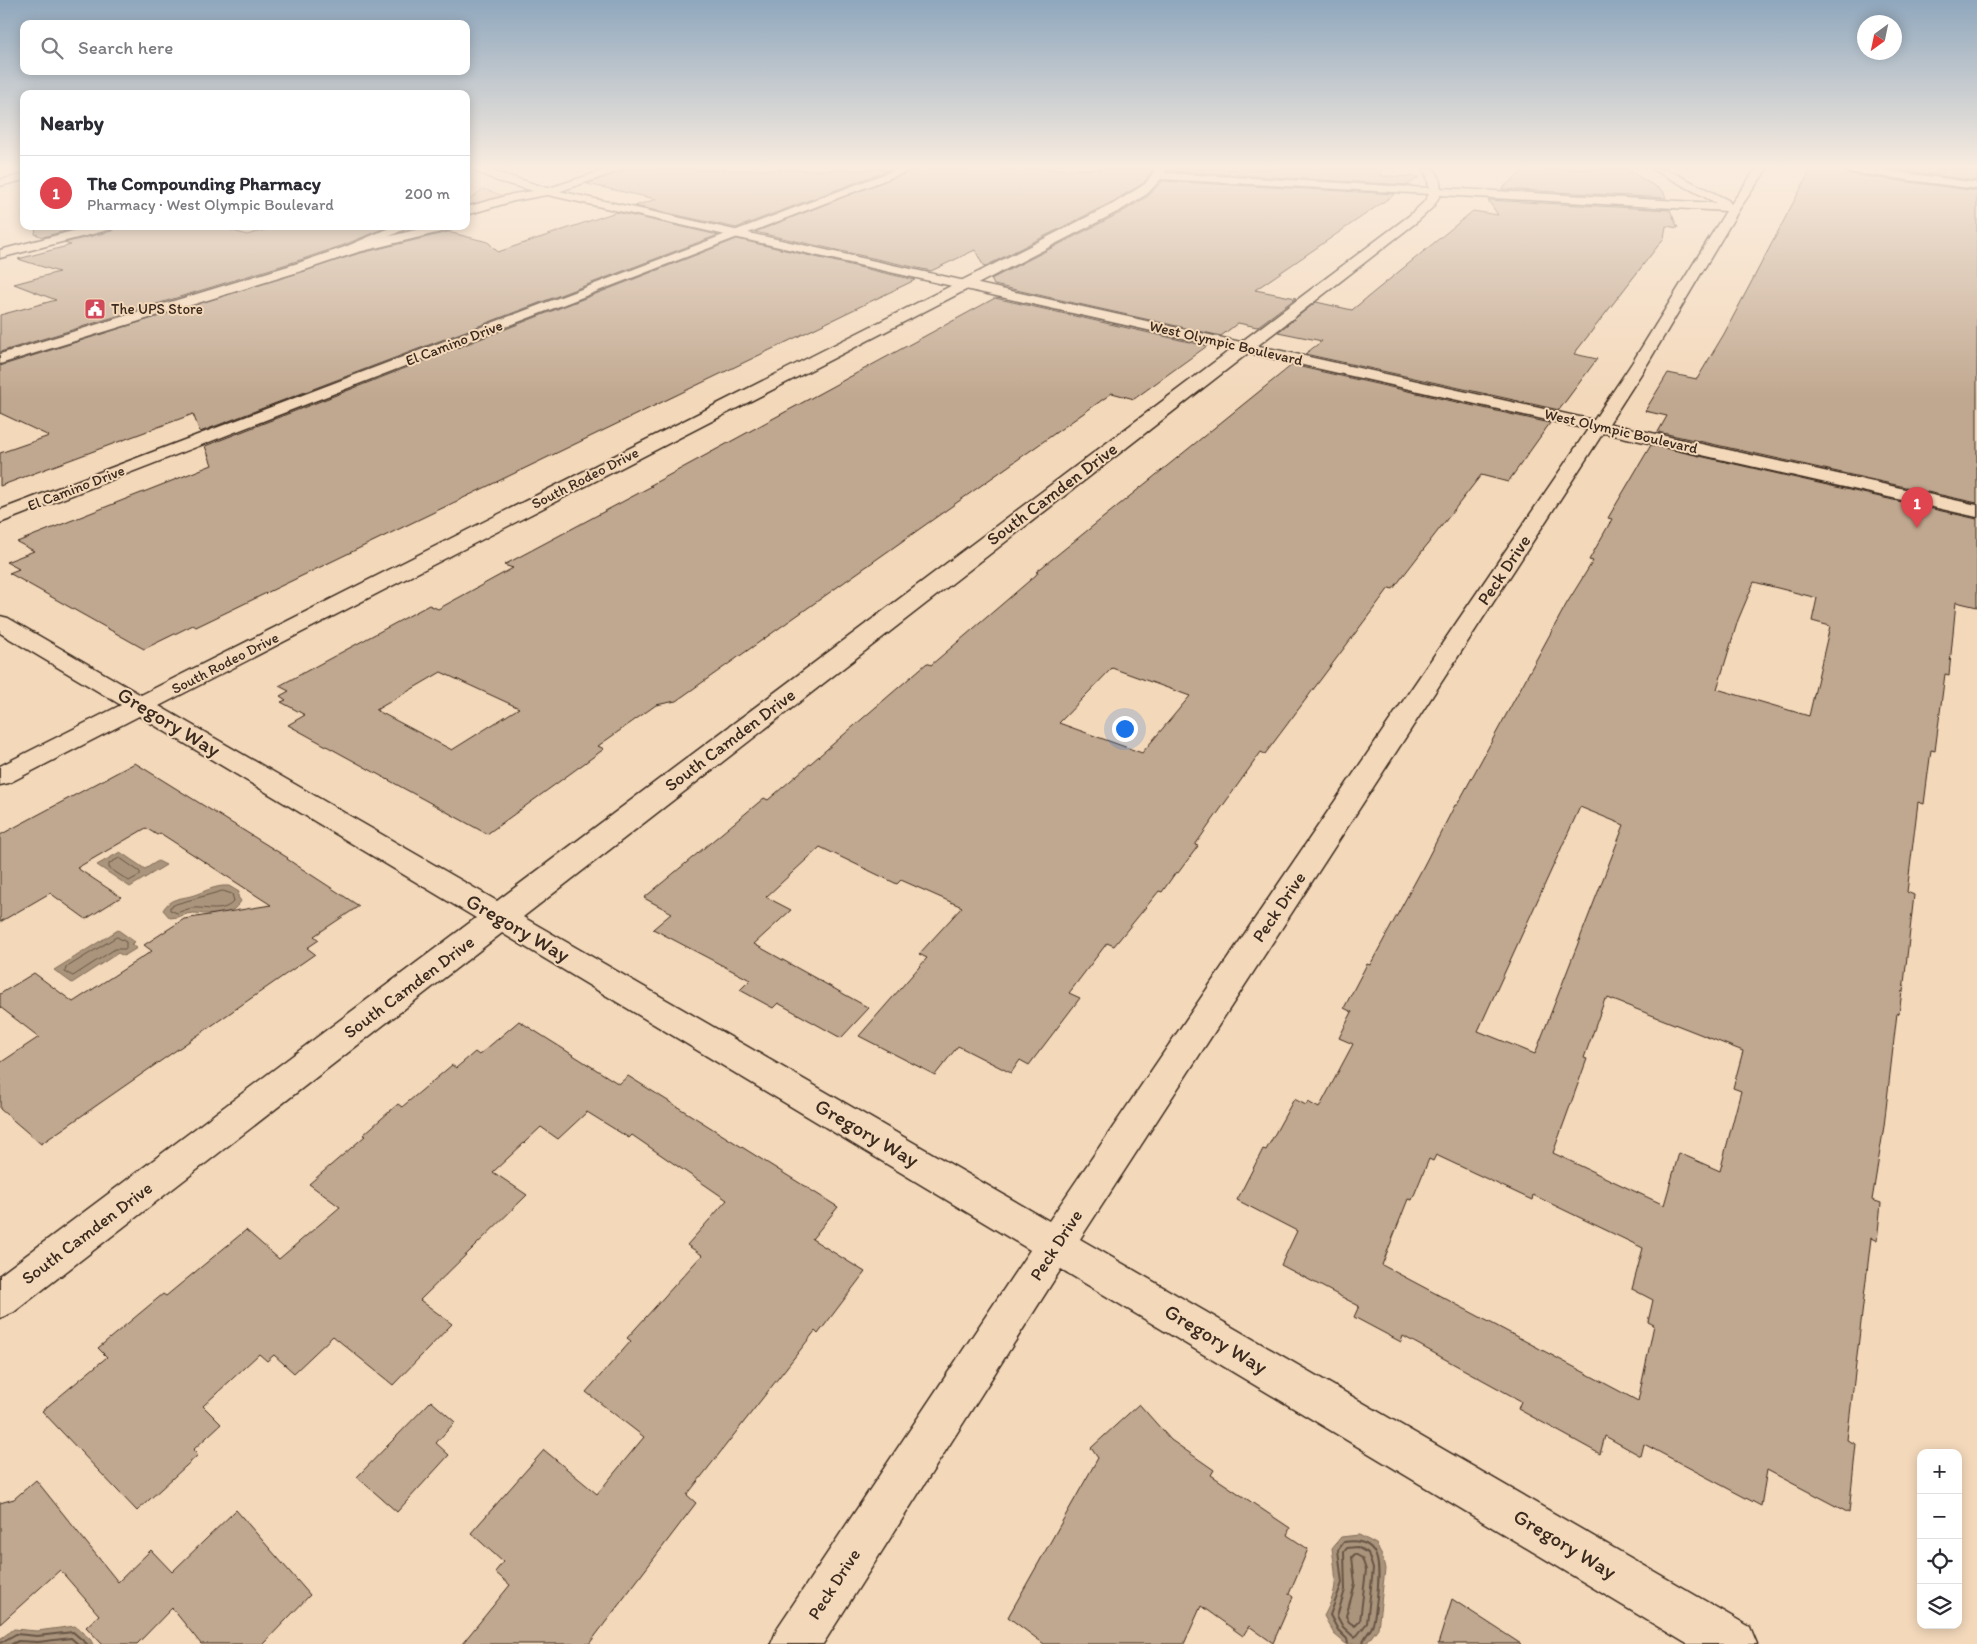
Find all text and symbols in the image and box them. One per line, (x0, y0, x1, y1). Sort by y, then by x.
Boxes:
north arrow (1857, 15, 1902, 60)
search box (20, 20, 470, 75)
icon: search (38, 34, 66, 62)
text: Search here (78, 36, 173, 59)
text: Nearby (40, 110, 104, 135)
text: The Compounding Pharmacy (87, 172, 321, 195)
text: 1 (52, 184, 60, 203)
text: 200 m (405, 184, 450, 203)
text: Pharmacy · West Olympic Boulevard (87, 195, 334, 214)
public building icon: The UPS Store (83, 297, 107, 321)
place label: The UPS Store (111, 300, 203, 318)
street label: El Camino Drive (403, 316, 505, 370)
street label: West Olympic Boulevard (1148, 317, 1304, 369)
street label: West Olympic Boulevard (1543, 405, 1699, 457)
street label: South Camden Drive (982, 438, 1122, 550)
street label: South Rodeo Drive (528, 443, 642, 513)
street label: El Camino Drive (25, 461, 127, 515)
pin: 1 (1901, 487, 1933, 528)
street label: Peck Drive (1472, 531, 1536, 609)
street label: South Rodeo Drive (168, 628, 282, 698)
street label: Gregory Way (113, 681, 225, 762)
street label: South Camden Drive (660, 684, 800, 796)
your location (1112, 716, 1138, 742)
street label: Peck Drive (1247, 868, 1311, 946)
street label: Gregory Way (462, 888, 575, 967)
street label: South Camden Drive (339, 931, 479, 1043)
street label: Gregory Way (811, 1093, 924, 1172)
street label: South Camden Drive (17, 1177, 157, 1289)
street label: Peck Drive (1025, 1205, 1087, 1285)
street label: Gregory Way (1160, 1298, 1272, 1379)
map controls (1917, 1449, 1962, 1629)
button: + (1917, 1449, 1962, 1494)
button: − (1917, 1494, 1962, 1539)
street label: Gregory Way (1509, 1503, 1621, 1584)
button: locate (1917, 1539, 1962, 1584)
street label: Peck Drive (803, 1544, 865, 1624)
button: layers (1917, 1584, 1962, 1629)

